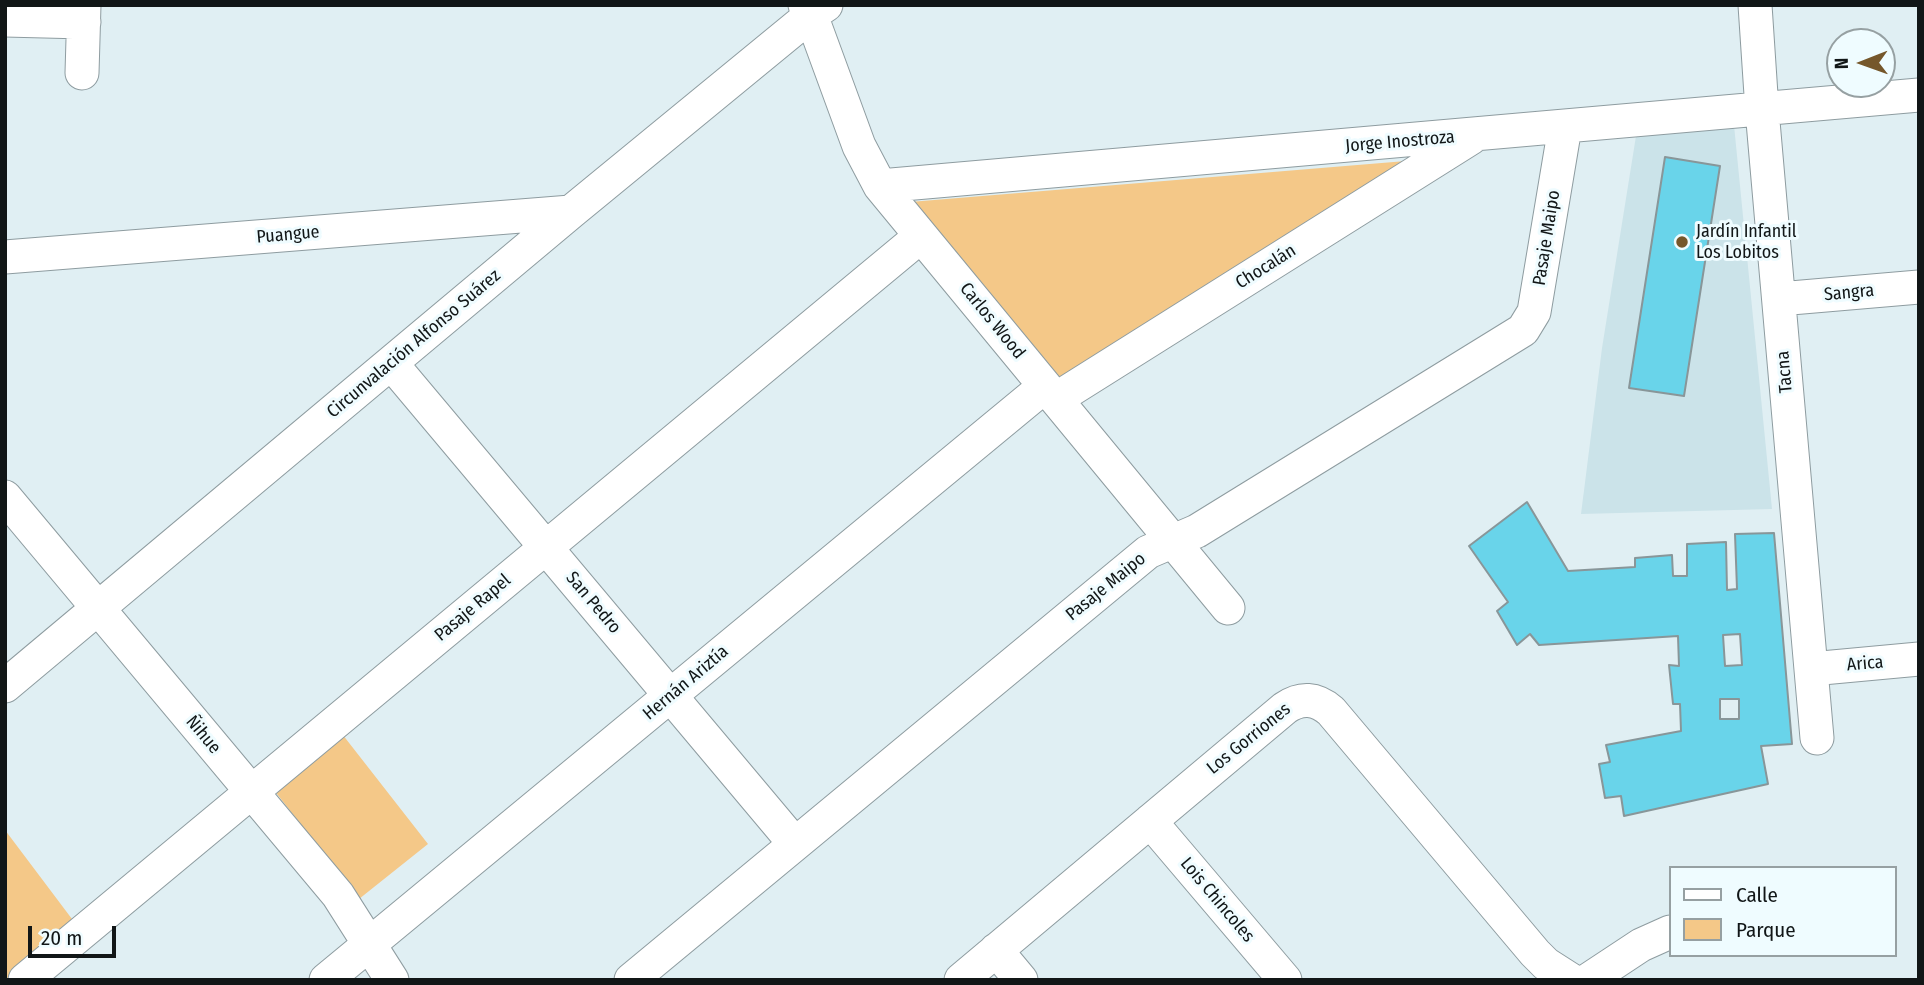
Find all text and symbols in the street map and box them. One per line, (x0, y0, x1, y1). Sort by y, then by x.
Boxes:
north arrow (1826, 28, 1896, 98)
text: N (1830, 57, 1853, 69)
street label: Jorge Inostroza (1344, 126, 1456, 158)
street label: Pasaje Maipo (1529, 189, 1565, 287)
street label: Puangue (256, 221, 320, 249)
place label: Jardín Infantil Los Lobitos (1696, 221, 1796, 264)
marker: Jardín Infantil Los Lobitos (1674, 234, 1690, 250)
street label: Chocalán (1232, 240, 1300, 294)
street label: Circunvalación Alfonso Suárez (323, 265, 505, 423)
street label: Carlos Wood (955, 278, 1029, 364)
street label: Sangra (1823, 280, 1875, 306)
street label: Tacna (1772, 350, 1798, 394)
street label: Pasaje Maipo (1062, 548, 1150, 626)
street label: San Pedro (561, 568, 625, 638)
street label: Pasaje Rapel (431, 570, 515, 646)
street label: Hernán Ariztía (639, 641, 733, 725)
street label: Arica (1846, 652, 1884, 676)
street label: Los Gorriones (1203, 699, 1295, 779)
street label: Ñihue (181, 711, 225, 759)
street label: Lois Chincoles (1175, 853, 1259, 947)
legend (1668, 866, 1896, 957)
text: Calle (1736, 882, 1778, 908)
scale bar (32, 912, 119, 956)
text: Parque (1736, 917, 1796, 943)
text: 20 m (41, 925, 82, 951)

